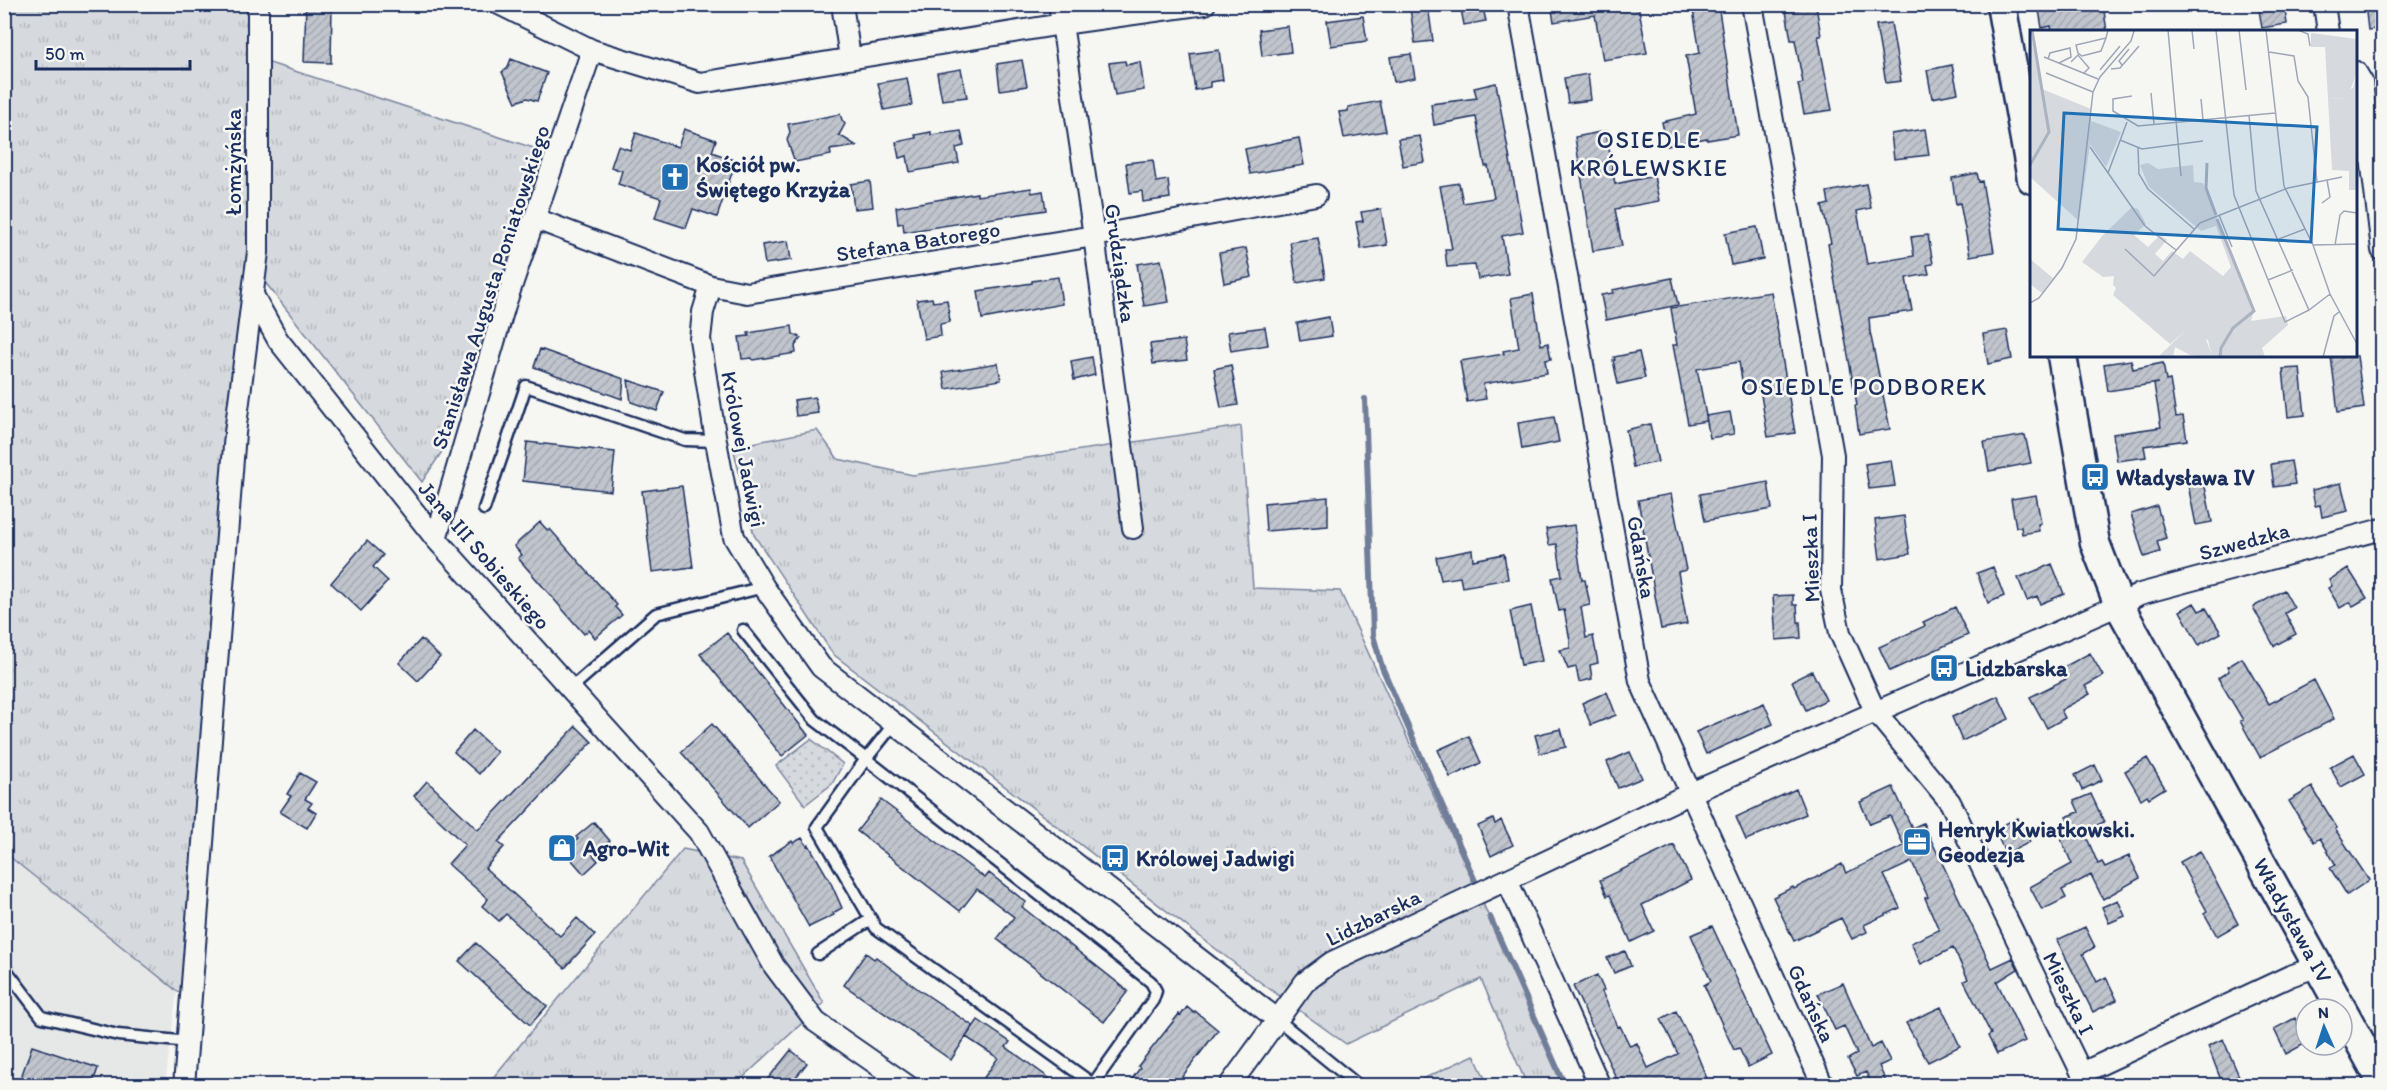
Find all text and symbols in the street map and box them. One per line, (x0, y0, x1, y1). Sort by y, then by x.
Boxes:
inset map (2030, 30, 2357, 357)
scale bar (36, 33, 190, 71)
text: 50 m (45, 43, 85, 65)
street label: Łomżyńska (220, 108, 247, 215)
street label: Stanisława Augusta Poniatowskiego (425, 122, 556, 453)
district label: OSIEDLE KRÓLEWSKIE (1569, 125, 1729, 182)
place label: Kościół pw. Świętego Krzyża (696, 151, 851, 203)
church icon: Kościół pw. Świętego Krzyża (659, 161, 691, 193)
street label: Grudziądzka (1099, 202, 1142, 325)
street label: Stefana Batorego (834, 215, 1002, 268)
street label: Królowej Jadwigi (715, 369, 772, 530)
district label: OSIEDLE PODBOREK (1741, 372, 1987, 401)
bus stop icon: Władysława IV (2079, 461, 2111, 493)
place label: Władysława IV (2116, 464, 2256, 491)
street label: Jana III Sobieskiego (413, 476, 556, 635)
street label: Mieszka I (1795, 513, 1826, 603)
street label: Gdańska (1621, 514, 1662, 601)
street label: Szwedzka (2196, 516, 2292, 566)
bus stop icon: Lidzbarska (1928, 652, 1960, 684)
place label: Lidzbarska (1965, 655, 2068, 682)
place label: Henryk Kwiatkowski. Geodezja (1938, 816, 2135, 868)
office icon: Henryk Kwiatkowski. Geodezja (1901, 826, 1933, 858)
shop icon: Agro-Wit (546, 832, 578, 864)
place label: Agro-Wit (582, 835, 670, 862)
bus stop icon: Królowej Jadwigi (1099, 842, 1131, 874)
place label: Królowej Jadwigi (1136, 845, 1295, 872)
street label: Władysława IV (2247, 853, 2338, 987)
street label: Lidzbarska (1321, 883, 1426, 952)
street label: Mieszka I (2037, 947, 2100, 1039)
street label: Gdańska (1782, 960, 1841, 1047)
north arrow (2294, 997, 2354, 1057)
text: N (2317, 1003, 2329, 1022)

